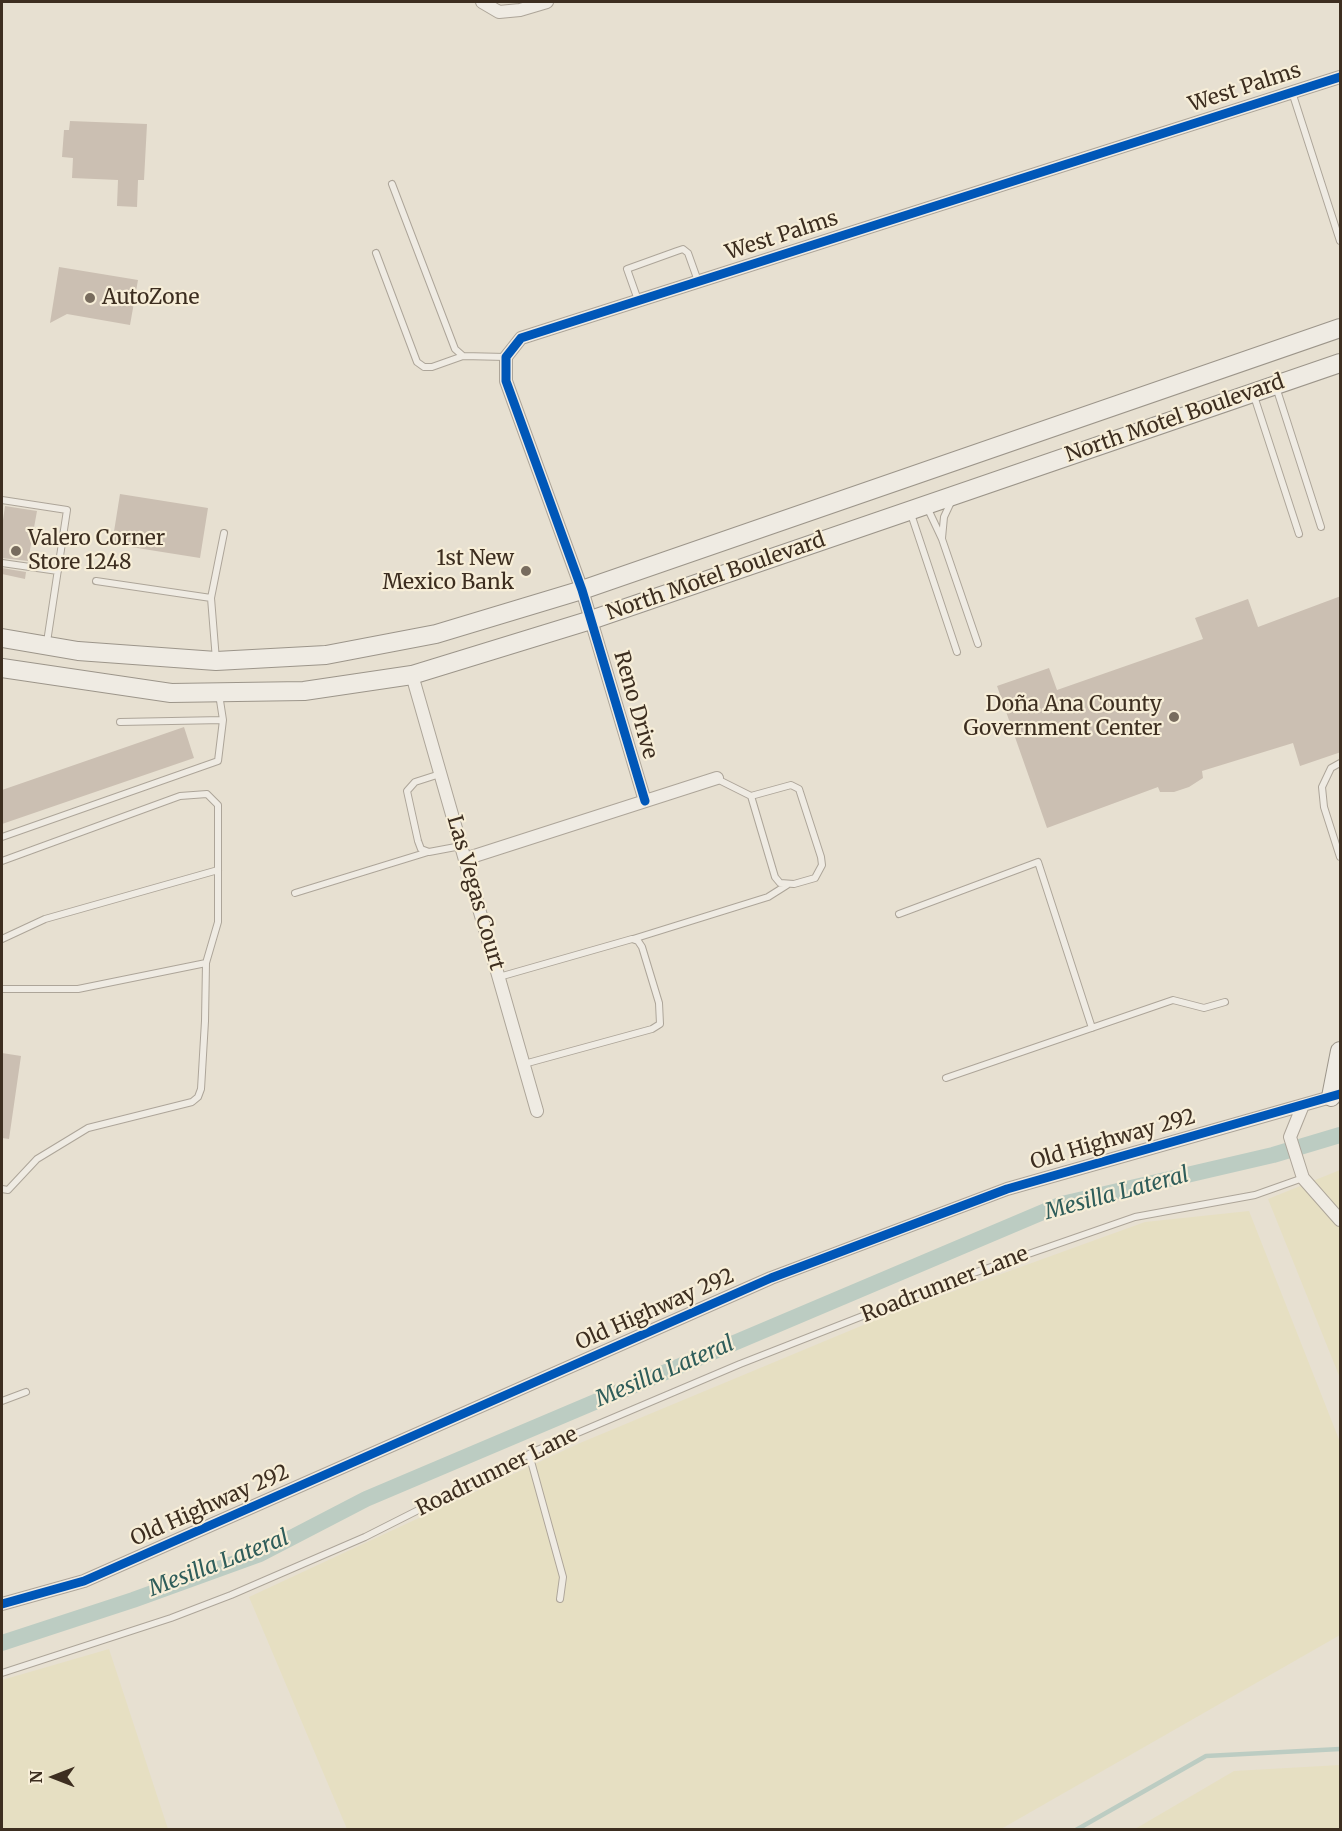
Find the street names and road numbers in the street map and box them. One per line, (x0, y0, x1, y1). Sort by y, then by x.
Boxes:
street label: West Palms (1186, 58, 1304, 118)
street label: West Palms (723, 206, 841, 266)
street label: North Motel Boulevard (1062, 370, 1288, 468)
street label: North Motel Boulevard (603, 528, 829, 626)
street label: Reno Drive (608, 648, 662, 762)
street label: Las Vegas Court (441, 813, 509, 973)
street label: Old Highway 292 (1028, 1104, 1198, 1176)
street label: Roadrunner Lane (858, 1242, 1032, 1328)
street label: Old Highway 292 (572, 1264, 738, 1356)
street label: Roadrunner Lane (412, 1422, 582, 1522)
street label: Old Highway 292 (127, 1460, 293, 1552)

